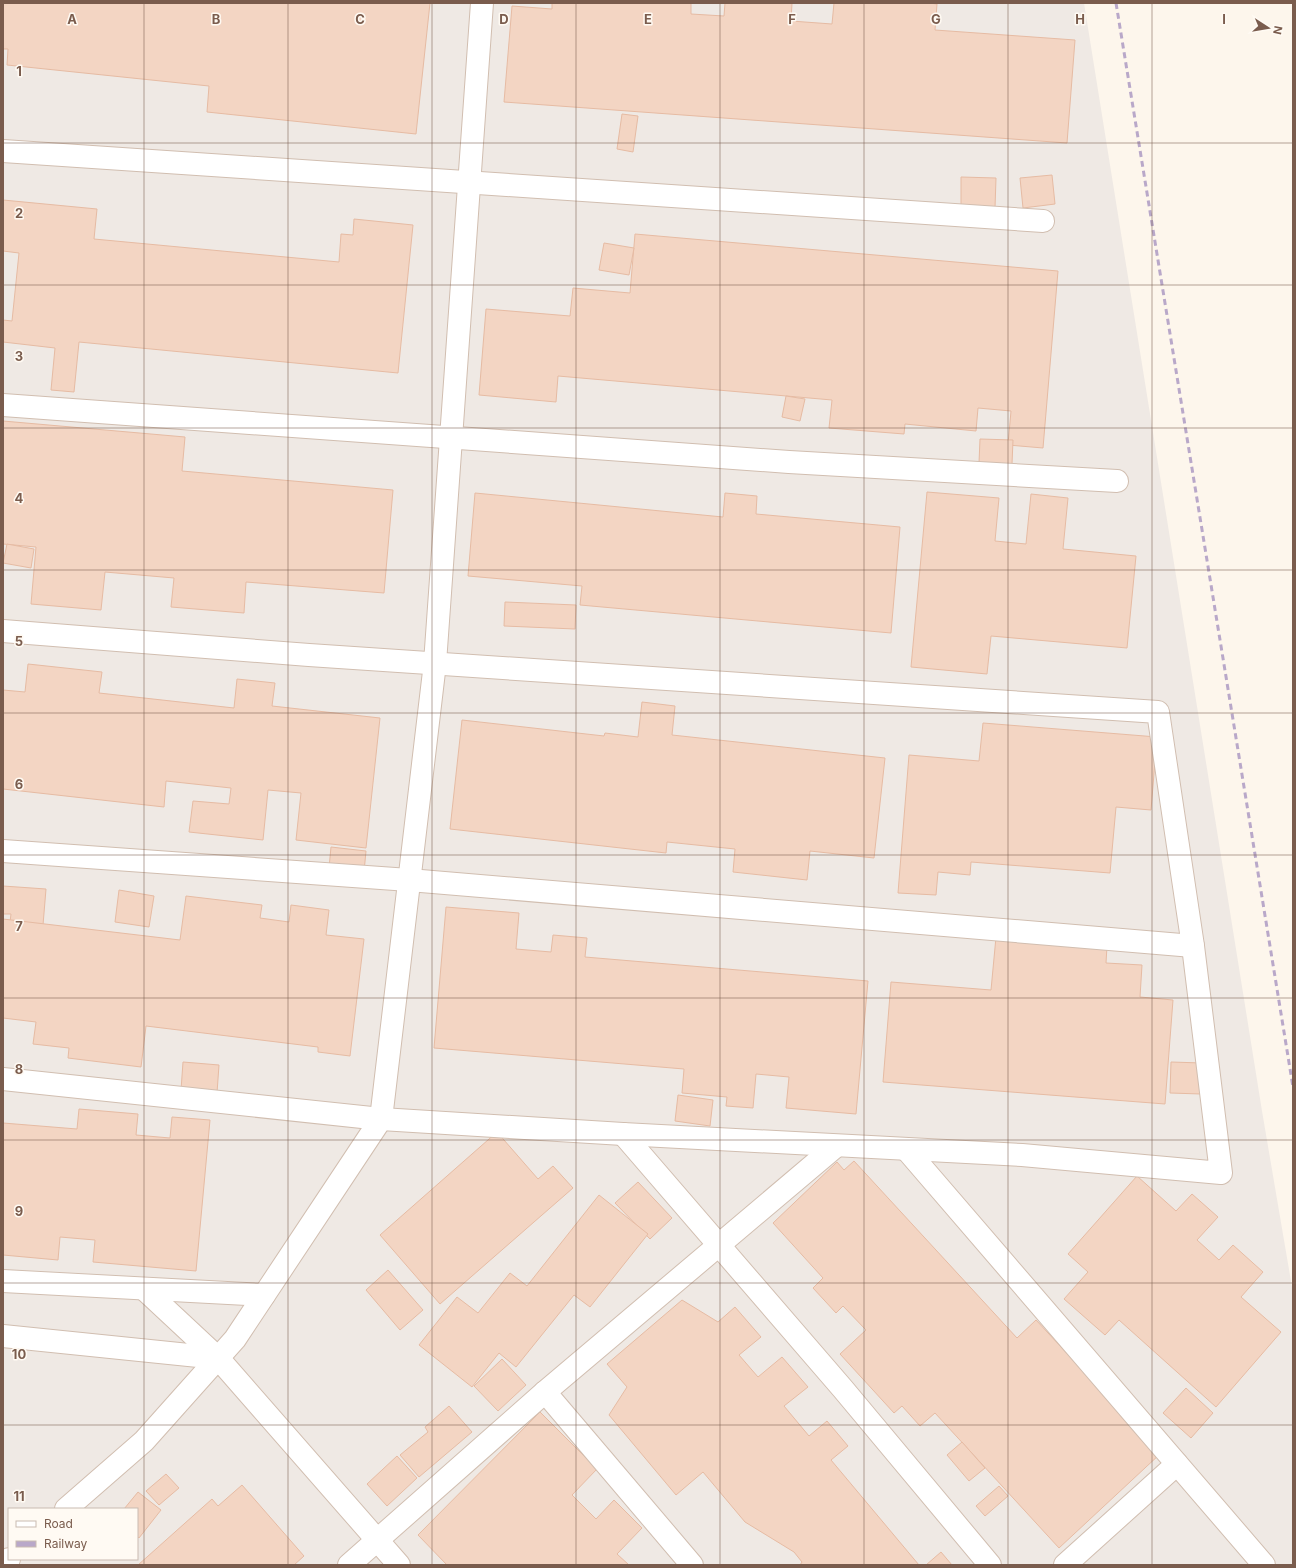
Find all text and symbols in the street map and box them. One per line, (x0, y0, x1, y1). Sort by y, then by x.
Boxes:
north arrow (1248, 8, 1288, 48)
text: A (67, 11, 77, 27)
text: B (212, 11, 221, 27)
text: C (355, 11, 365, 27)
text: D (499, 11, 509, 27)
text: E (644, 11, 652, 27)
text: F (788, 11, 796, 27)
text: G (931, 11, 941, 27)
text: H (1075, 11, 1085, 27)
text: I (1222, 11, 1226, 27)
text: N (1270, 25, 1286, 36)
text: 1 (16, 63, 22, 79)
text: 2 (15, 205, 23, 221)
text: 3 (15, 348, 23, 364)
text: 4 (15, 490, 24, 506)
text: 5 (15, 633, 23, 649)
text: 6 (15, 776, 23, 792)
text: 7 (15, 918, 23, 934)
text: 8 (15, 1061, 23, 1077)
text: 9 (15, 1203, 23, 1219)
text: 10 (12, 1346, 26, 1362)
text: 11 (13, 1488, 25, 1504)
legend (8, 1508, 138, 1560)
text: Road (44, 1516, 73, 1531)
text: Railway (44, 1536, 88, 1551)

